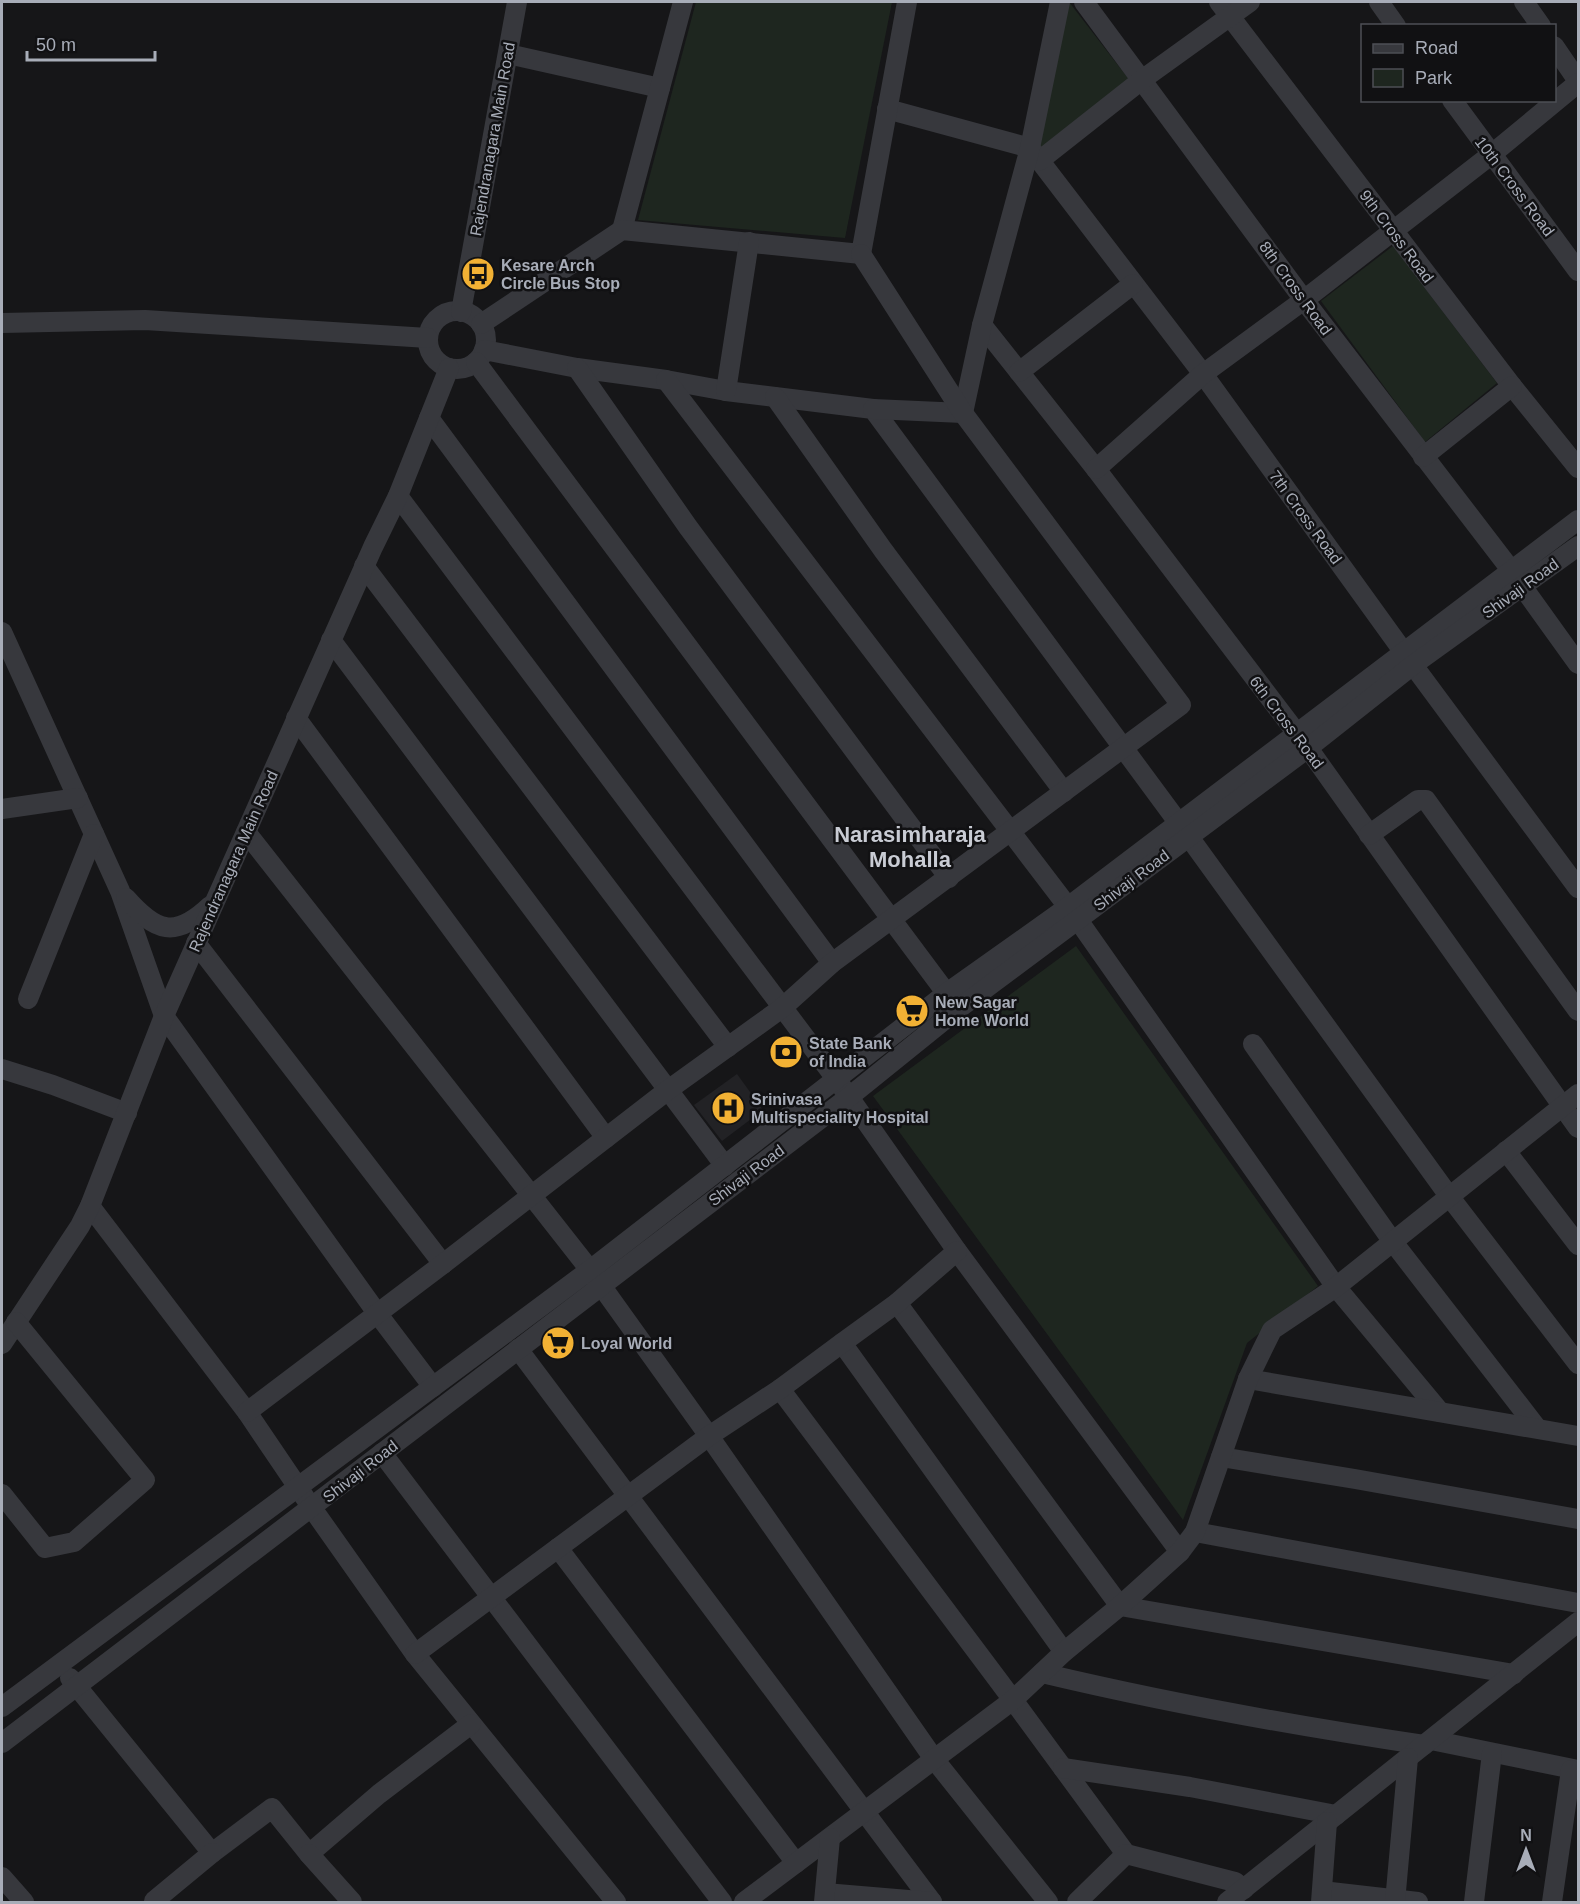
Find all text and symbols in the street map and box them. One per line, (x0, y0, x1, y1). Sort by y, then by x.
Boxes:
scale bar (27, 24, 154, 62)
legend (1361, 24, 1556, 102)
text: 50 m (36, 35, 76, 55)
text: Road (1415, 38, 1458, 58)
street label: Rajendranagara Main Road (467, 41, 518, 237)
text: Park (1415, 68, 1453, 88)
street label: 10th Cross Road (1472, 133, 1558, 239)
street label: 9th Cross Road (1356, 187, 1437, 286)
street label: 8th Cross Road (1256, 238, 1335, 338)
bus stop icon: Kesare Arch Circle Bus Stop (460, 256, 496, 292)
place label: Kesare Arch Circle Bus Stop (501, 257, 620, 292)
street label: 7th Cross Road (1266, 467, 1345, 567)
street label: Shivaji Road (1479, 555, 1562, 622)
street label: 6th Cross Road (1246, 673, 1327, 772)
street label: Rajendranagara Main Road (186, 768, 281, 954)
district label: Narasimharaja Mohalla (834, 822, 987, 872)
street label: Shivaji Road (1090, 847, 1172, 914)
supermarket icon: New Sagar Home World (894, 993, 930, 1029)
place label: New Sagar Home World (935, 994, 1029, 1029)
bank icon: State Bank of India (768, 1034, 804, 1070)
place label: State Bank of India (809, 1035, 892, 1070)
hospital icon: Srinivasa Multispeciality Hospital (710, 1090, 746, 1126)
place label: Srinivasa Multispeciality Hospital (751, 1091, 929, 1126)
street label: Shivaji Road (705, 1142, 787, 1209)
supermarket icon: Loyal World (540, 1325, 576, 1361)
place label: Loyal World (581, 1335, 672, 1352)
street label: Shivaji Road (320, 1437, 401, 1506)
north arrow (1496, 1820, 1556, 1880)
text: N (1520, 1827, 1532, 1844)

